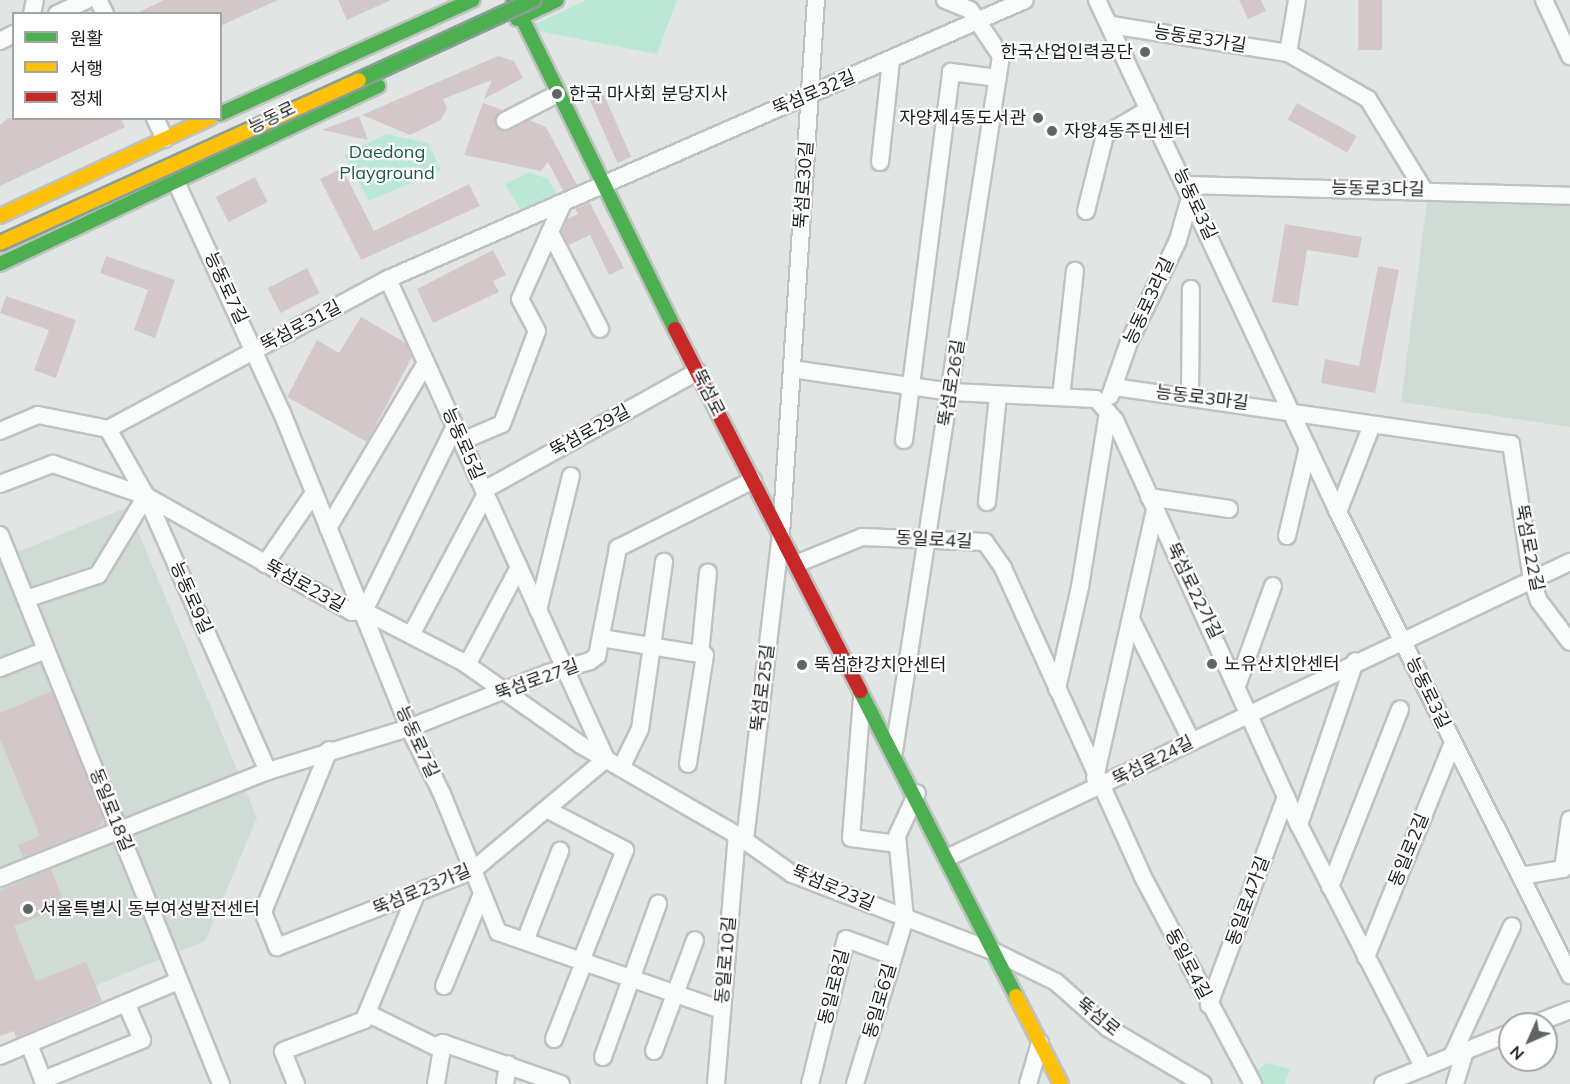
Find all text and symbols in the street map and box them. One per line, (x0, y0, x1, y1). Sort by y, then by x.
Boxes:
legend (12, 12, 222, 120)
street label: 능동로3가길 (1152, 21, 1248, 57)
text: 원활 (70, 27, 103, 50)
place label: 한국산업인력공단 (1001, 41, 1133, 63)
marker: 한국산업인력공단 (1138, 45, 1152, 59)
text: 서행 (70, 57, 103, 80)
street label: 뚝섬로32길 (769, 66, 859, 120)
place label: 한국 마사회 분당지사 (569, 83, 727, 105)
text: 정체 (70, 87, 103, 110)
marker: 한국 마사회 분당지사 (550, 87, 564, 101)
street label: 능동로 (245, 97, 299, 139)
place label: 자양제4동도서관 (899, 107, 1026, 129)
marker: 자양제4동도서관 (1031, 111, 1045, 125)
place label: 자양4동주민센터 (1064, 120, 1191, 142)
marker: 자양4동주민센터 (1045, 124, 1059, 138)
street label: 뚝섬로30길 (790, 140, 818, 230)
park label: Daedong Playground (339, 142, 435, 184)
street label: 능동로3길 (1169, 165, 1221, 243)
street label: 능동로3다길 (1331, 177, 1425, 201)
street label: 능동로7길 (200, 249, 252, 327)
street label: 능동로3라길 (1119, 254, 1179, 348)
street label: 뚝섬로31길 (257, 296, 345, 356)
street label: 뚝섬로26길 (934, 338, 970, 428)
street label: 뚝섬로 (687, 366, 729, 420)
street label: 능동로3마길 (1154, 382, 1250, 414)
street label: 뚝섬로29길 (546, 400, 634, 462)
street label: 능동로5길 (437, 404, 489, 484)
street label: 뚝섬로22길 (1510, 503, 1548, 593)
street label: 동일로4길 (895, 527, 973, 553)
street label: 뚝섬로22가길 (1161, 539, 1227, 643)
street label: 뚝섬로23길 (261, 555, 349, 617)
street label: 능동로9길 (165, 558, 217, 638)
street label: 뚝섬로25길 (747, 643, 779, 733)
place label: 노유산치안센터 (1224, 653, 1340, 675)
place label: 뚝섬한강치안센터 (814, 654, 946, 676)
street label: 능동로3길 (1401, 654, 1455, 732)
street label: 뚝섬로27길 (492, 655, 582, 705)
marker: 노유산치안센터 (1205, 657, 1219, 671)
marker: 뚝섬한강치안센터 (795, 658, 809, 672)
street label: 능동로7길 (391, 703, 443, 781)
street label: 뚝섬로24길 (1109, 731, 1197, 791)
street label: 동일로18길 (85, 765, 137, 855)
street label: 동일로2길 (1385, 810, 1433, 890)
street label: 동일로4가길 (1222, 853, 1274, 949)
street label: 뚝섬로23가길 (370, 860, 474, 920)
street label: 뚝섬로23길 (788, 861, 878, 915)
place label: 서울특별시 동부여성발전센터 (40, 898, 260, 920)
marker: 서울특별시 동부여성발전센터 (21, 902, 35, 916)
street label: 동일로10길 (711, 915, 741, 1005)
street label: 동일로4길 (1160, 925, 1216, 1003)
street label: 동일로8길 (814, 947, 854, 1027)
street label: 동일로6길 (859, 961, 901, 1041)
street label: 뚝섬로 (1072, 993, 1124, 1041)
north arrow (1498, 1012, 1558, 1072)
text: N (1505, 1042, 1528, 1065)

